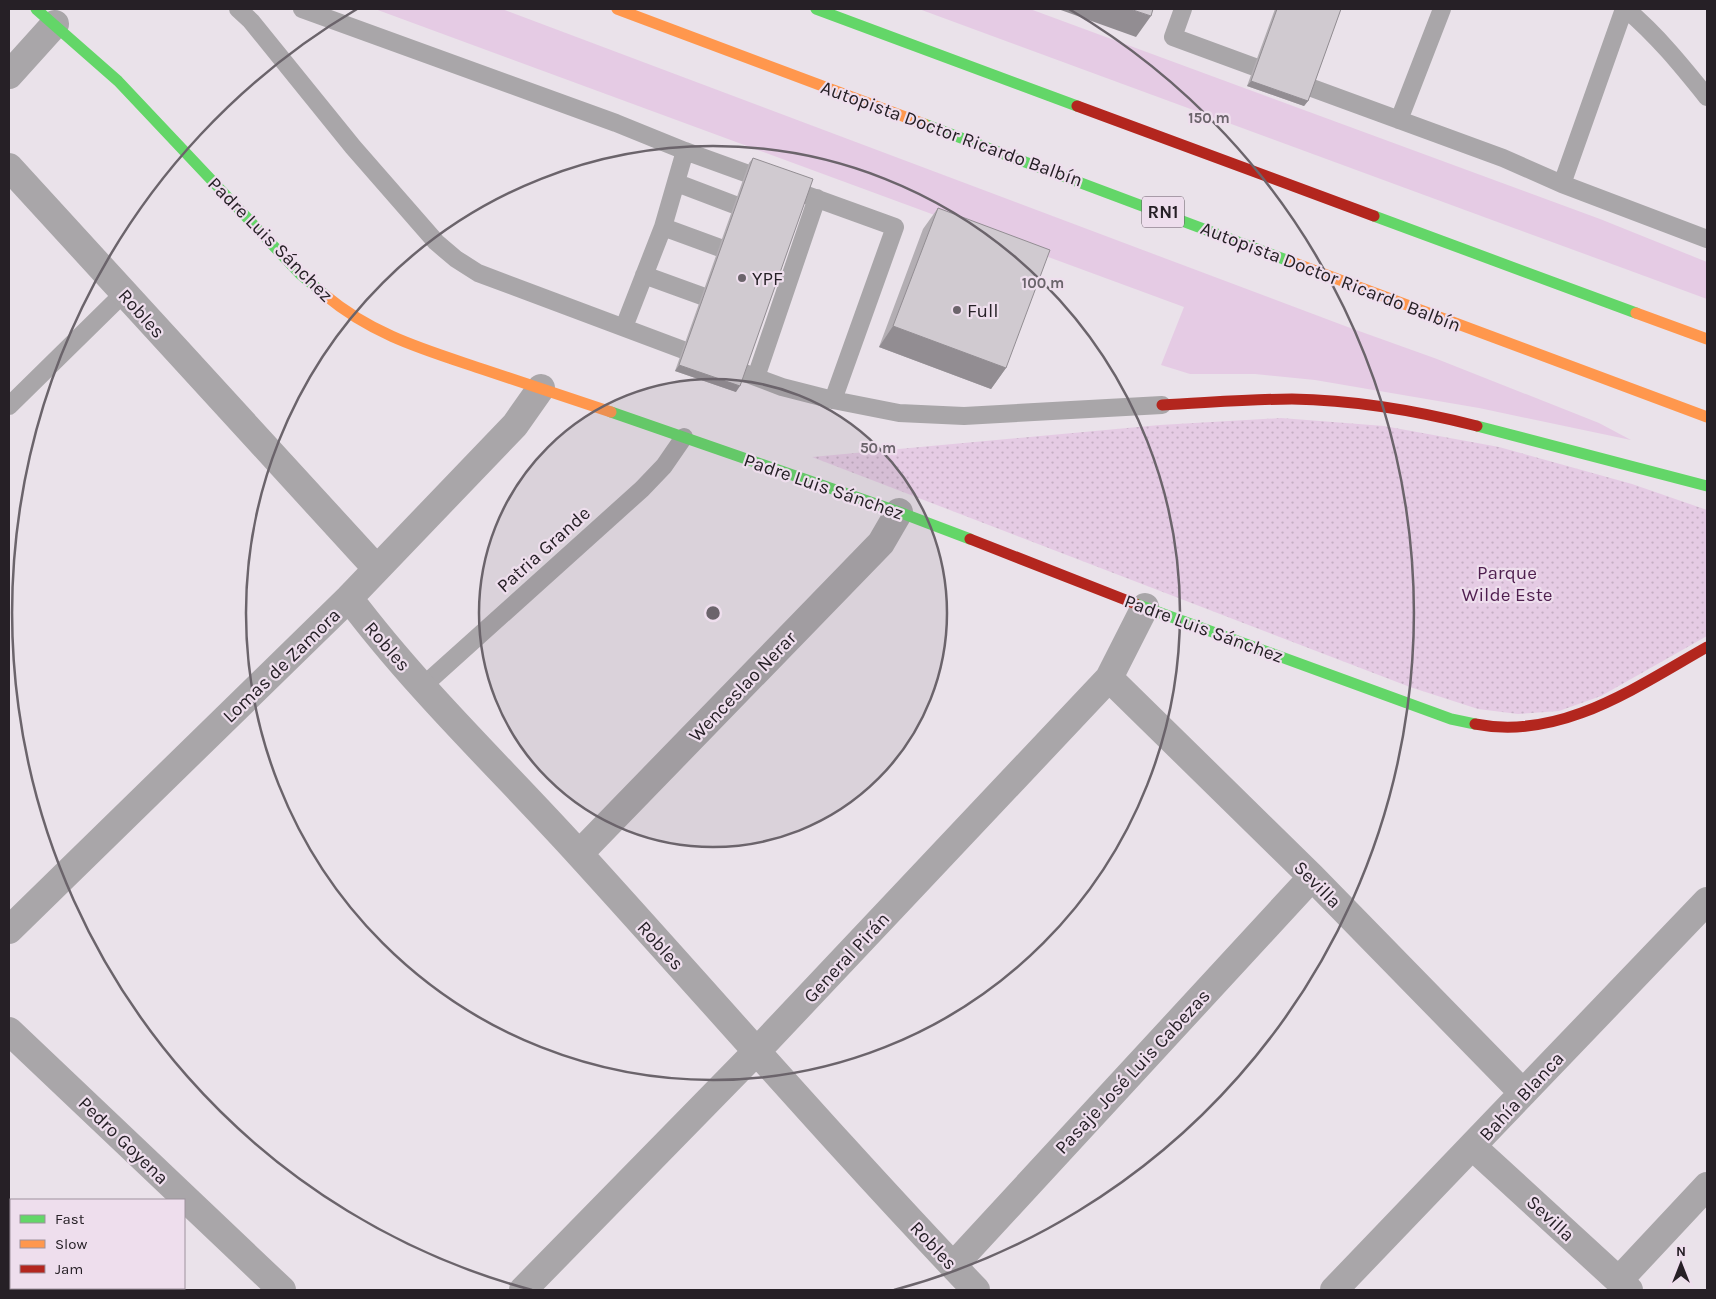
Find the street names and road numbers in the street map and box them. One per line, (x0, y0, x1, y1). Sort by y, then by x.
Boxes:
street label: Autopista Doctor Ricardo Balbín (818, 76, 1086, 192)
street label: Padre Luis Sánchez (203, 173, 337, 307)
road number: RN1 (1142, 196, 1184, 228)
street label: Autopista Doctor Ricardo Balbín (1197, 217, 1464, 337)
street label: Robles (114, 285, 169, 343)
street label: Padre Luis Sánchez (741, 449, 906, 525)
street label: Patria Grande (493, 502, 595, 597)
street label: Padre Luis Sánchez (1121, 590, 1286, 668)
street label: Lomas de Zamora (218, 604, 345, 727)
street label: Robles (360, 617, 415, 676)
street label: Wenceslao Nerar (685, 627, 801, 746)
street label: Sevilla (1289, 857, 1345, 913)
street label: General Pirán (799, 908, 894, 1007)
street label: Robles (633, 917, 688, 975)
street label: Pasaje José Luis Cabezas (1051, 985, 1215, 1159)
street label: Bahía Blanca (1475, 1048, 1569, 1146)
street label: Pedro Goyena (74, 1092, 173, 1189)
street label: Sevilla (1522, 1191, 1579, 1246)
street label: Robles (905, 1217, 961, 1275)

